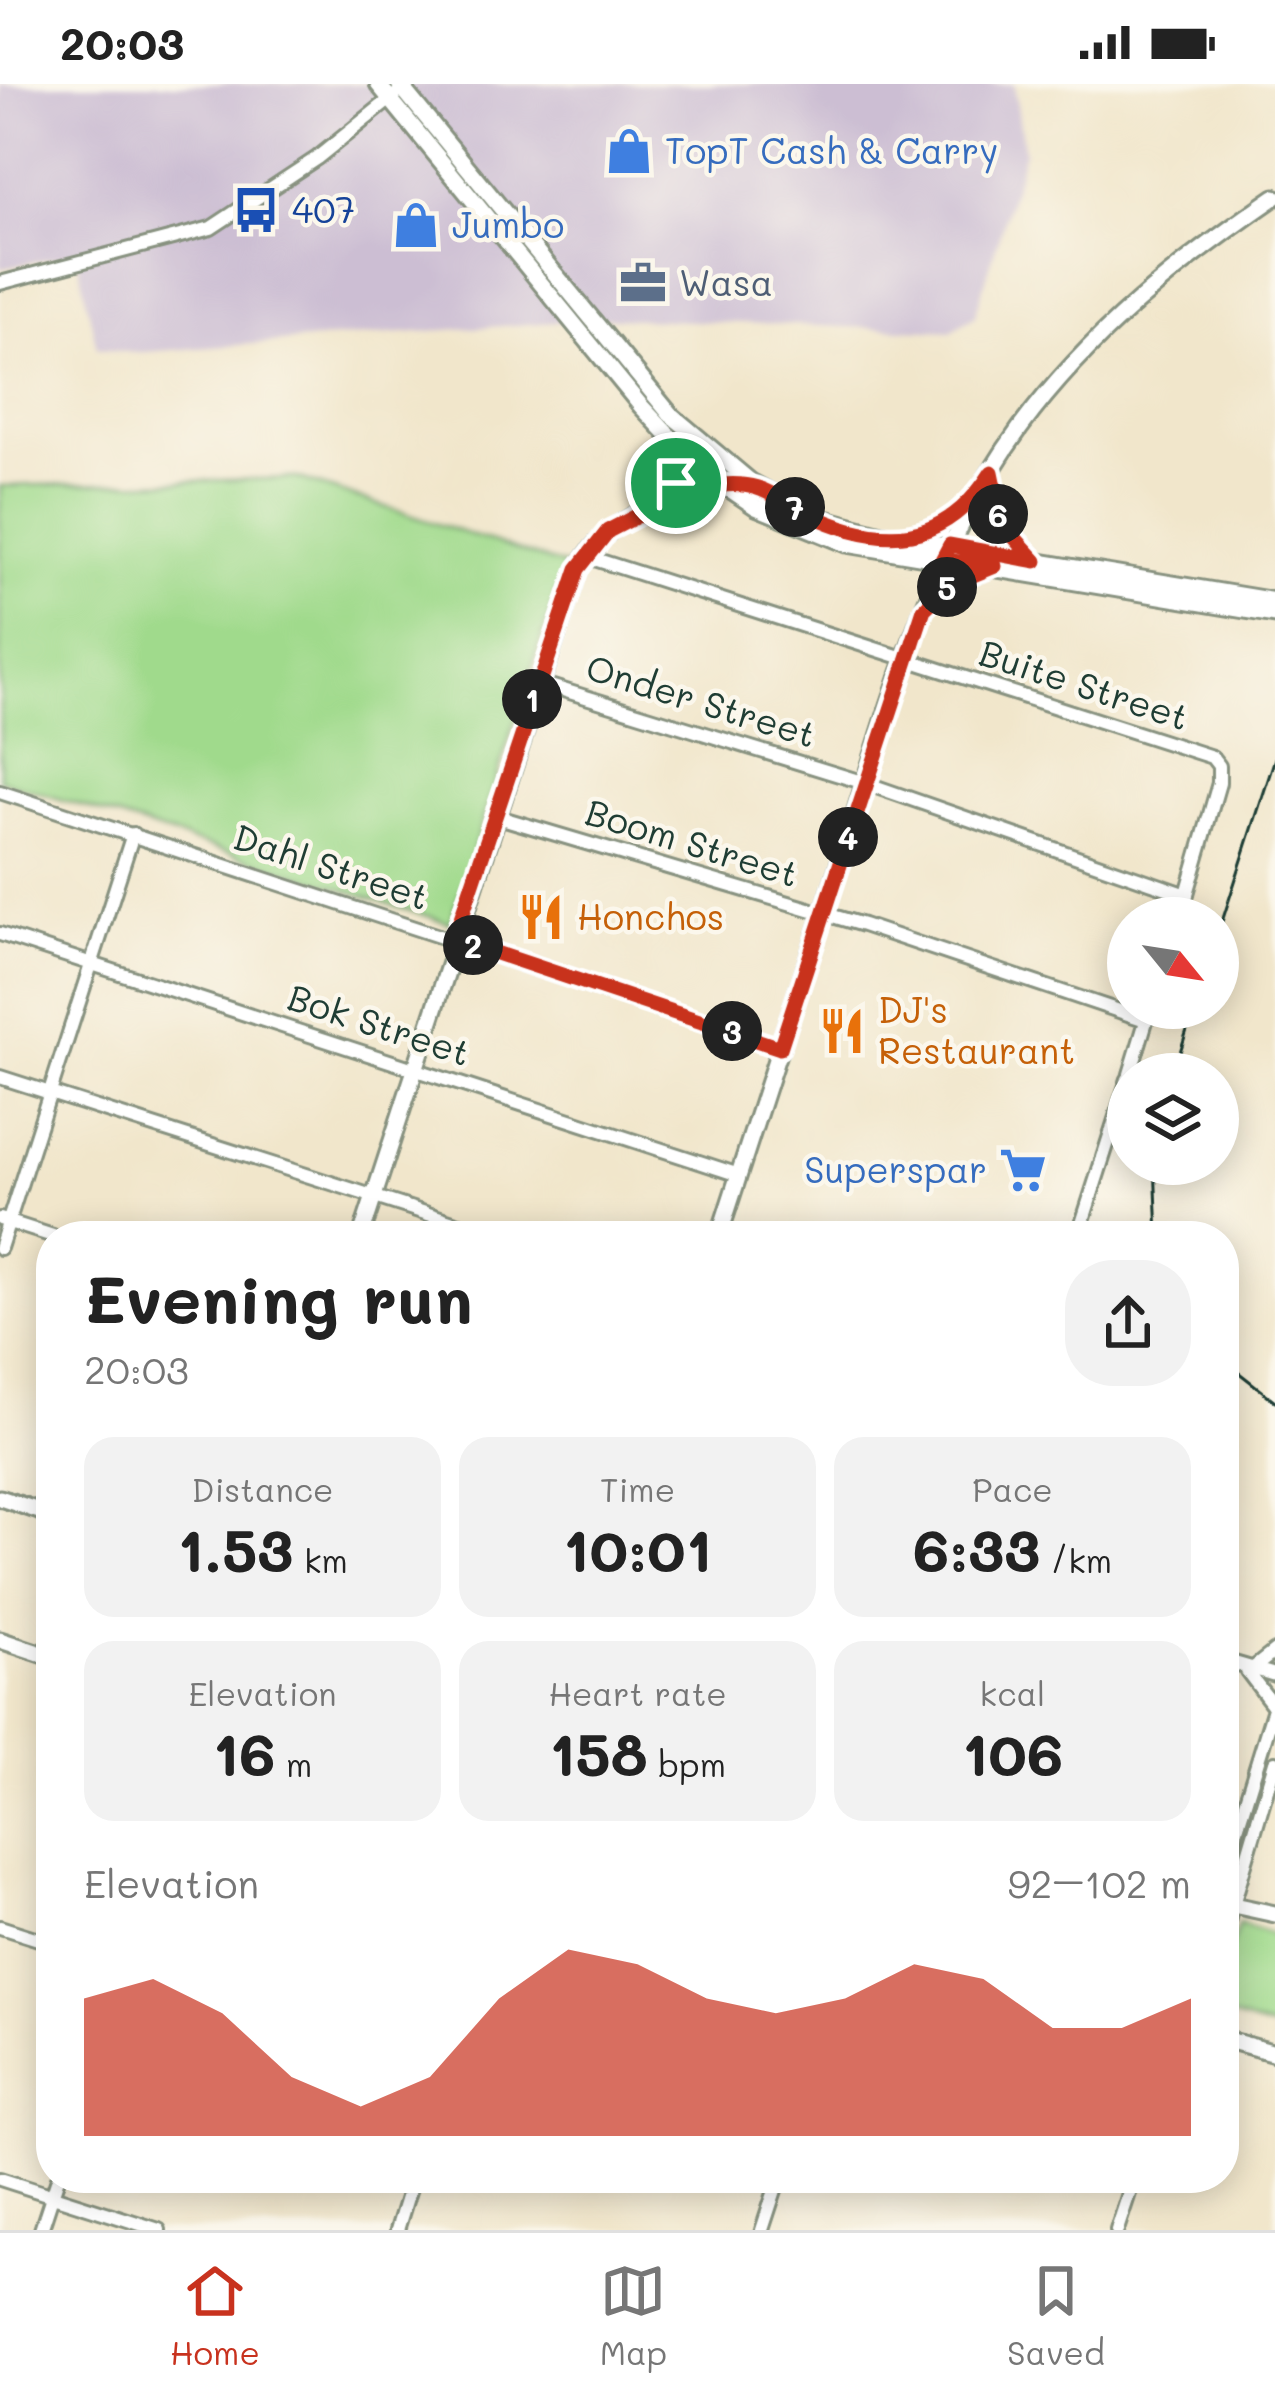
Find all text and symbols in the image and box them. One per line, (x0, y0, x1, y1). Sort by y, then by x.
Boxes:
text: 20:03 (60, 13, 184, 71)
shop icon: TopT Cash & Carry (604, 126, 654, 176)
place label: TopT Cash & Carry (665, 126, 998, 174)
bus stop icon: 407 (231, 185, 281, 235)
place label: 407 (292, 185, 355, 232)
shop icon: Jumbo (391, 200, 441, 250)
place label: Jumbo (452, 200, 564, 247)
office icon: Wasa (618, 258, 668, 308)
place label: Wasa (679, 258, 773, 305)
pin (625, 432, 727, 534)
icon: arrive (643, 450, 709, 516)
pin: 7 (765, 477, 825, 537)
pin: 6 (968, 484, 1028, 544)
text: 7 (786, 485, 804, 528)
text: 6 (988, 492, 1008, 535)
pin: 5 (917, 557, 977, 617)
text: 5 (937, 565, 957, 608)
street label: Buite Street (974, 628, 1195, 739)
street label: Onder Street (581, 642, 822, 757)
pin: 1 (502, 669, 562, 729)
text: 1 (525, 677, 539, 720)
street label: Boom Street (580, 787, 804, 896)
pin: 4 (818, 807, 878, 867)
street label: Dahl Street (228, 812, 435, 919)
text: 4 (838, 815, 858, 858)
restaurant icon: Honchos (516, 892, 566, 942)
place label: Honchos (577, 892, 724, 939)
north arrow (1107, 897, 1239, 1029)
map controls (1107, 897, 1239, 1185)
pin: 2 (443, 915, 503, 975)
text: 2 (464, 923, 482, 966)
street label: Bok Street (282, 972, 477, 1075)
place label: DJ's Restaurant (878, 985, 1075, 1073)
pin: 3 (702, 1001, 762, 1061)
restaurant icon: DJ's Restaurant (817, 1006, 867, 1056)
text: 3 (722, 1009, 742, 1052)
button: layers (1107, 1053, 1239, 1185)
place label: Superspar (804, 1145, 987, 1192)
supermarket icon: Superspar (998, 1145, 1048, 1195)
text: Evening run (84, 1255, 473, 1341)
button: share (1065, 1260, 1191, 1386)
text: 20:03 (84, 1343, 189, 1394)
text: Distance (192, 1467, 334, 1510)
text: Time (600, 1467, 675, 1510)
text: Pace (972, 1467, 1053, 1510)
text: 1.53 (177, 1510, 293, 1588)
text: 10:01 (563, 1510, 712, 1588)
text: 6:33 (913, 1510, 1040, 1588)
text: km (293, 1538, 348, 1581)
text: /km (1040, 1538, 1112, 1581)
text: Elevation (188, 1671, 337, 1714)
text: Heart rate (548, 1671, 727, 1714)
text: kcal (980, 1671, 1045, 1714)
text: 16 (213, 1714, 276, 1792)
text: 158 (549, 1714, 648, 1792)
text: 106 (962, 1714, 1063, 1792)
text: m (276, 1742, 312, 1785)
text: bpm (648, 1742, 726, 1785)
text: Elevation (84, 1857, 259, 1908)
text: 92–102 m (1008, 1857, 1191, 1908)
tab: Home (170, 2258, 260, 2373)
tab: Map (600, 2258, 667, 2373)
tab: Saved (1007, 2258, 1105, 2373)

